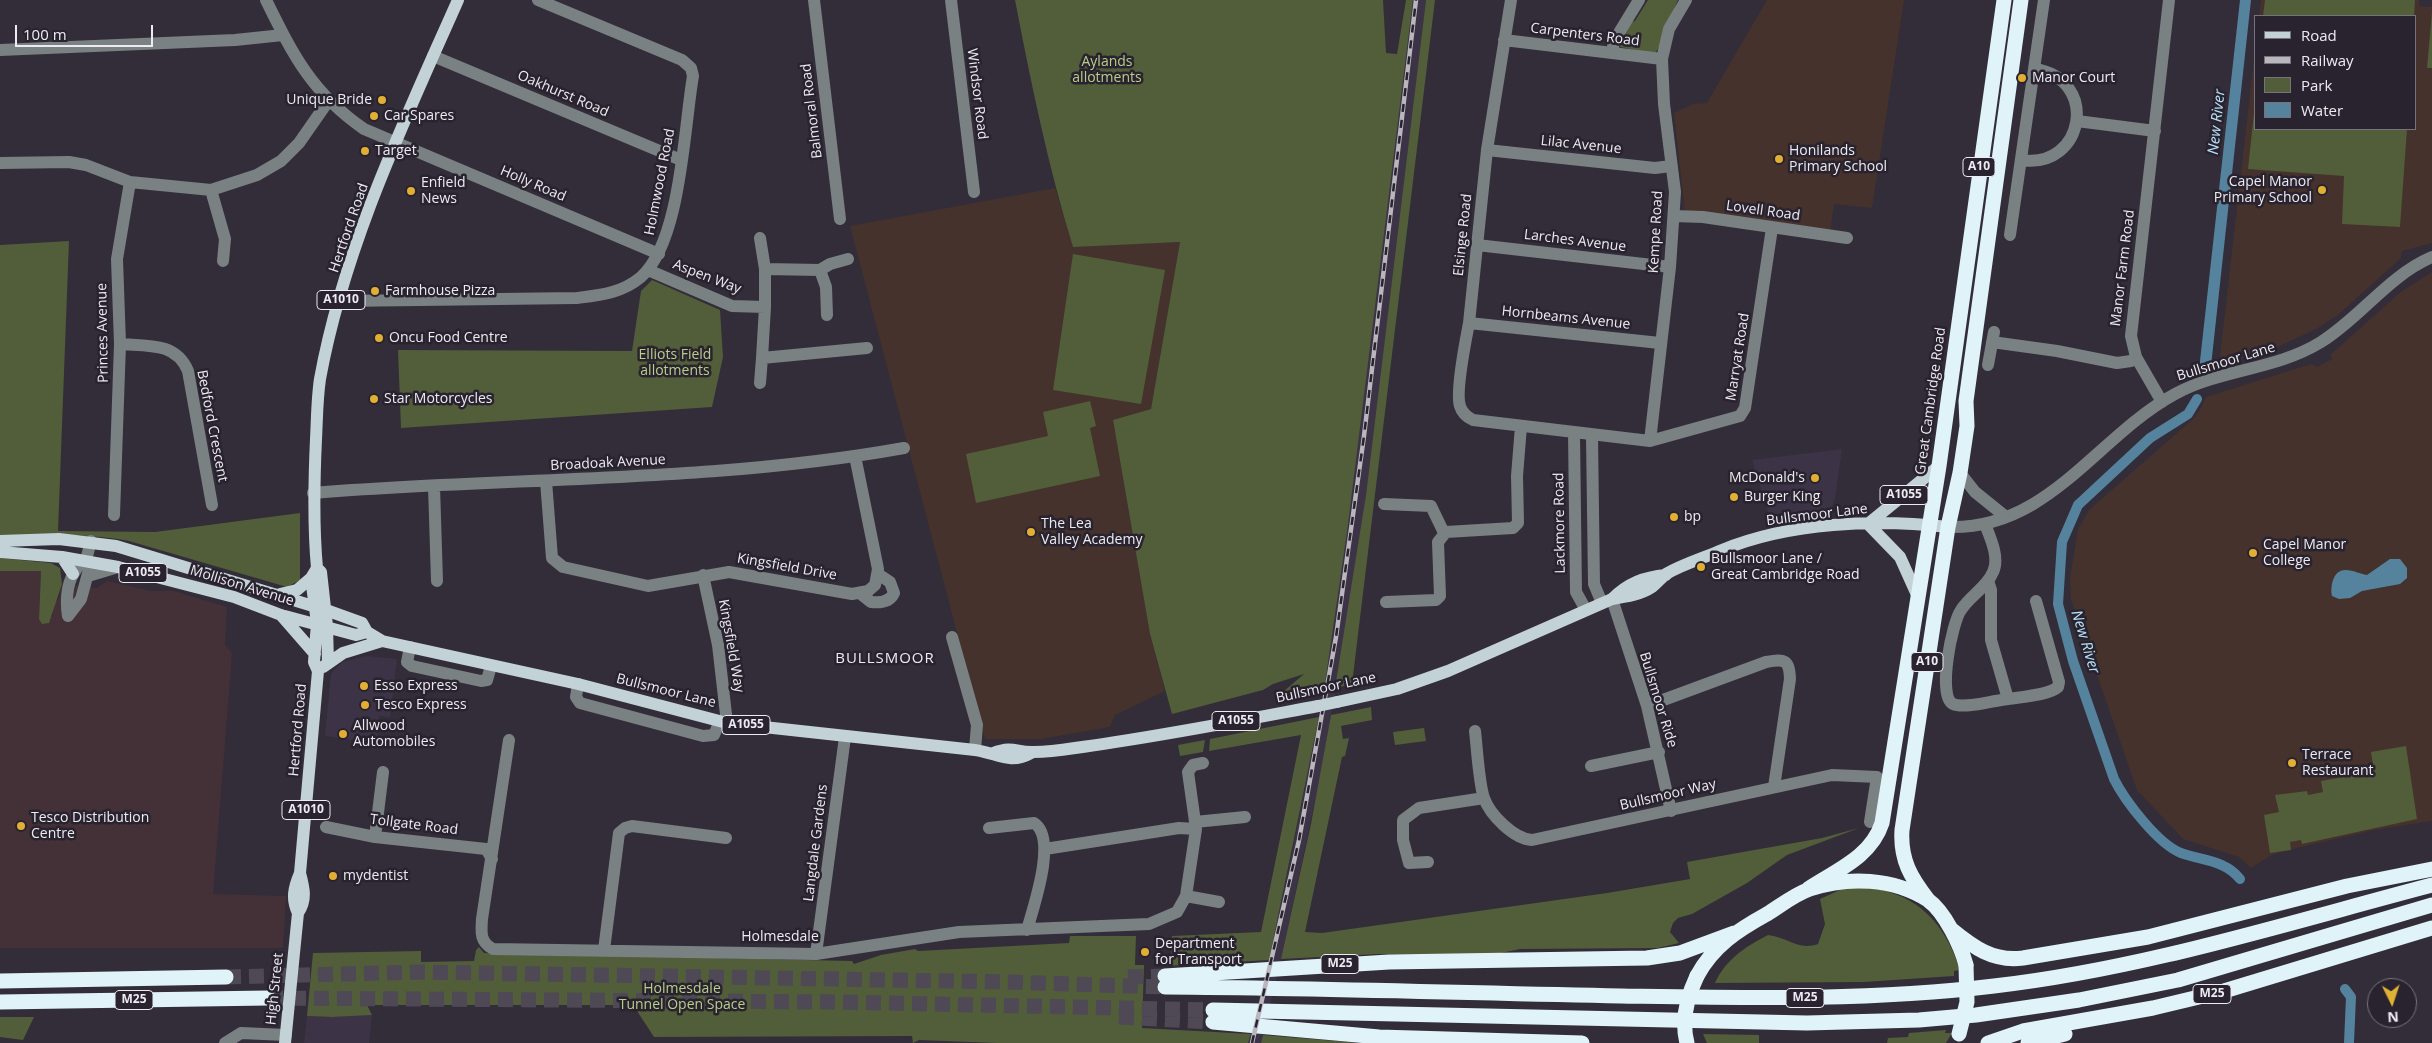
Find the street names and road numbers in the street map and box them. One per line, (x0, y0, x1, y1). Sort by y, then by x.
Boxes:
street label: Carpenters Road (1530, 20, 1640, 50)
street label: Windsor Road (963, 48, 991, 140)
street label: Balmoral Road (798, 62, 826, 160)
street label: Oakhurst Road (515, 67, 611, 121)
street label: Holmwood Road (641, 127, 679, 237)
street label: Lilac Avenue (1540, 132, 1622, 158)
road number: A10 (1963, 158, 1995, 176)
street label: Holly Road (498, 163, 568, 205)
street label: Hertford Road (326, 181, 372, 275)
street label: Kempe Road (1645, 190, 1667, 274)
street label: Elsinge Road (1450, 193, 1476, 277)
street label: Lovell Road (1725, 197, 1801, 225)
street label: Manor Farm Road (2108, 209, 2138, 327)
street label: Larches Avenue (1523, 226, 1627, 256)
street label: Aspen Way (670, 256, 744, 298)
street label: Princes Avenue (94, 283, 112, 383)
road number: A1010 (317, 290, 365, 310)
street label: Hornbeams Avenue (1501, 303, 1631, 333)
street label: Marryat Road (1723, 312, 1753, 402)
street label: Great Cambridge Road (1912, 326, 1950, 476)
street label: Bullsmoor Lane (2175, 339, 2277, 385)
street label: Bedford Crescent (193, 369, 231, 483)
street label: Broadoak Avenue (550, 452, 666, 474)
street label: Lackmore Road (1551, 472, 1569, 574)
road number: A1055 (1880, 486, 1928, 504)
street label: Bullsmoor Lane (1765, 500, 1869, 530)
street label: Kingsfield Drive (736, 550, 838, 584)
street label: Mollison Avenue (188, 562, 296, 610)
road number: A1055 (119, 564, 167, 582)
street label: Kingsfield Way (715, 598, 747, 694)
street label: Bullsmoor Ride (1635, 650, 1681, 750)
road number: A10 (1911, 652, 1943, 672)
street label: Bullsmoor Lane (1274, 669, 1378, 707)
street label: Bullsmoor Lane (614, 671, 718, 711)
street label: Hertford Road (286, 683, 310, 777)
road number: A1055 (1212, 711, 1260, 730)
road number: A1055 (722, 716, 770, 734)
street label: Bullsmoor Way (1618, 776, 1718, 814)
street label: Langdale Gardens (800, 783, 832, 903)
road number: A1010 (282, 800, 330, 820)
street label: Tollgate Road (369, 811, 459, 839)
street label: Holmesdale (741, 929, 819, 945)
street label: High Street (263, 952, 287, 1026)
road number: M25 (1321, 954, 1359, 974)
road number: M25 (2193, 984, 2231, 1004)
road number: M25 (1786, 988, 1824, 1008)
road number: M25 (115, 990, 153, 1010)

